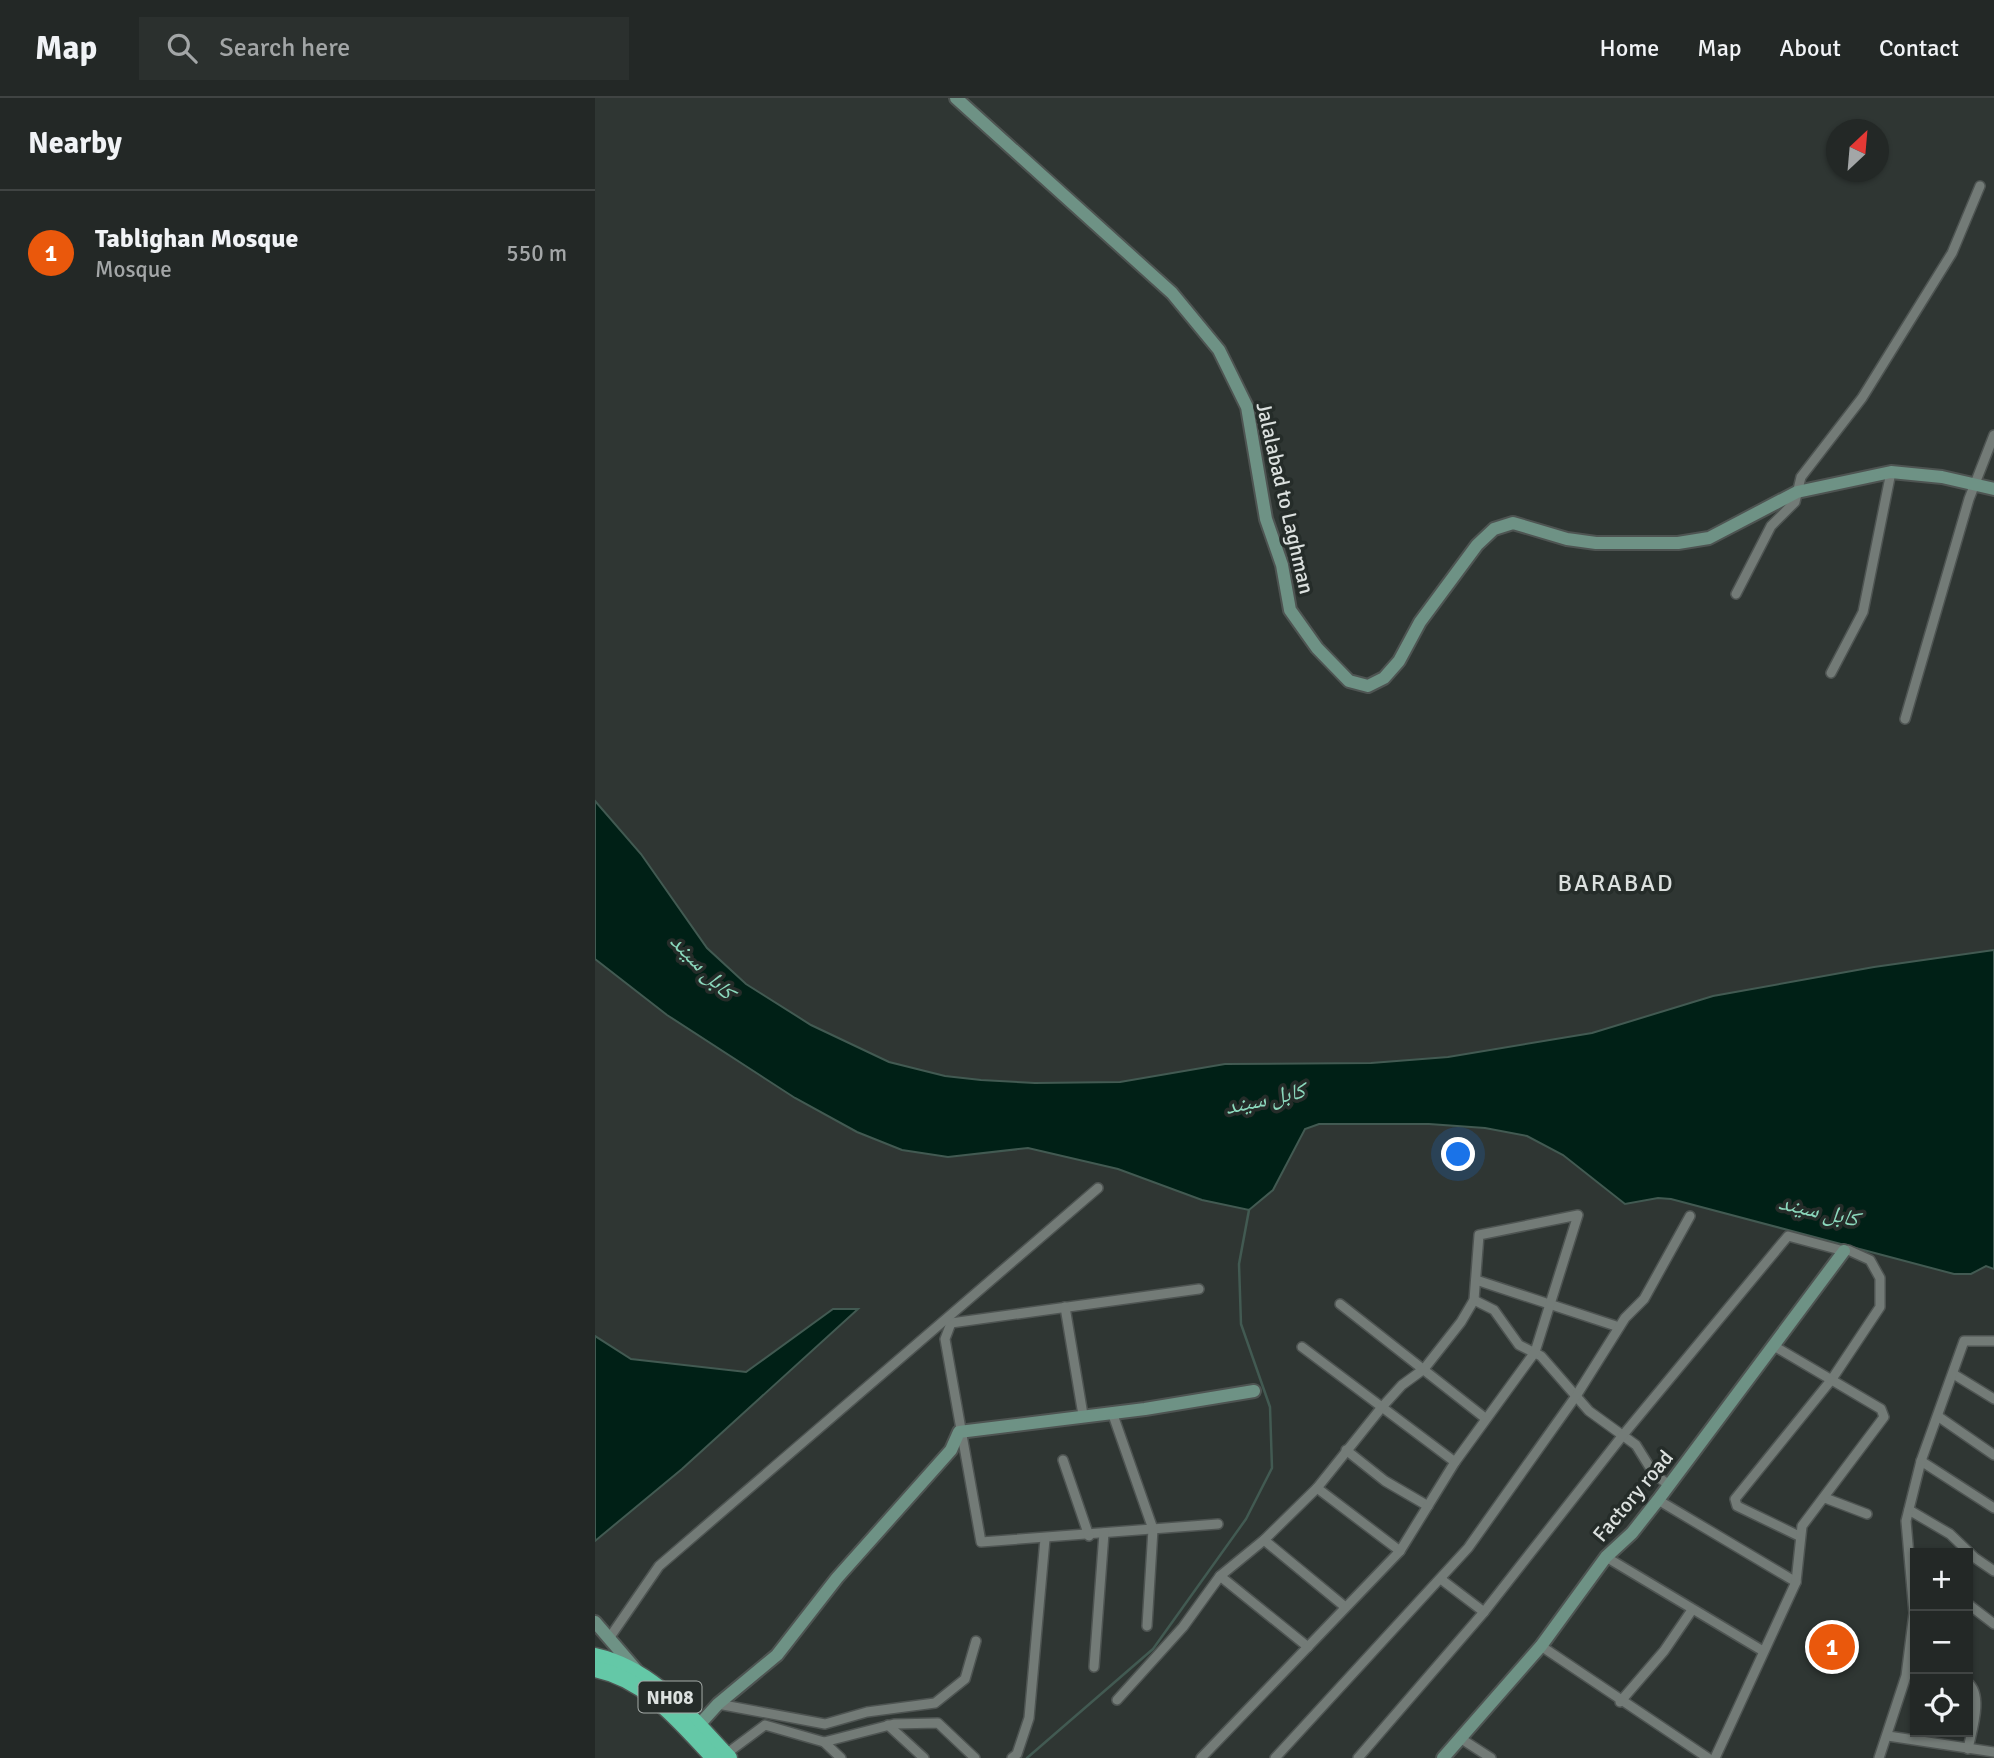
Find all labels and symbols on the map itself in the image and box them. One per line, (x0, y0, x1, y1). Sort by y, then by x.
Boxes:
north arrow (1826, 119, 1889, 182)
street label: Jalalabad to Laghman (1250, 400, 1320, 596)
district label: BARABAD (1557, 868, 1675, 898)
water label: کابل سيند (664, 927, 744, 1008)
water label: کابل سيند (1222, 1075, 1311, 1121)
your location (1441, 1137, 1475, 1171)
water label: کابل سيند (1776, 1187, 1865, 1235)
street label: Factory road (1587, 1445, 1679, 1547)
pin: 1 (1809, 1621, 1855, 1673)
road number: NH08 (638, 1681, 701, 1712)

